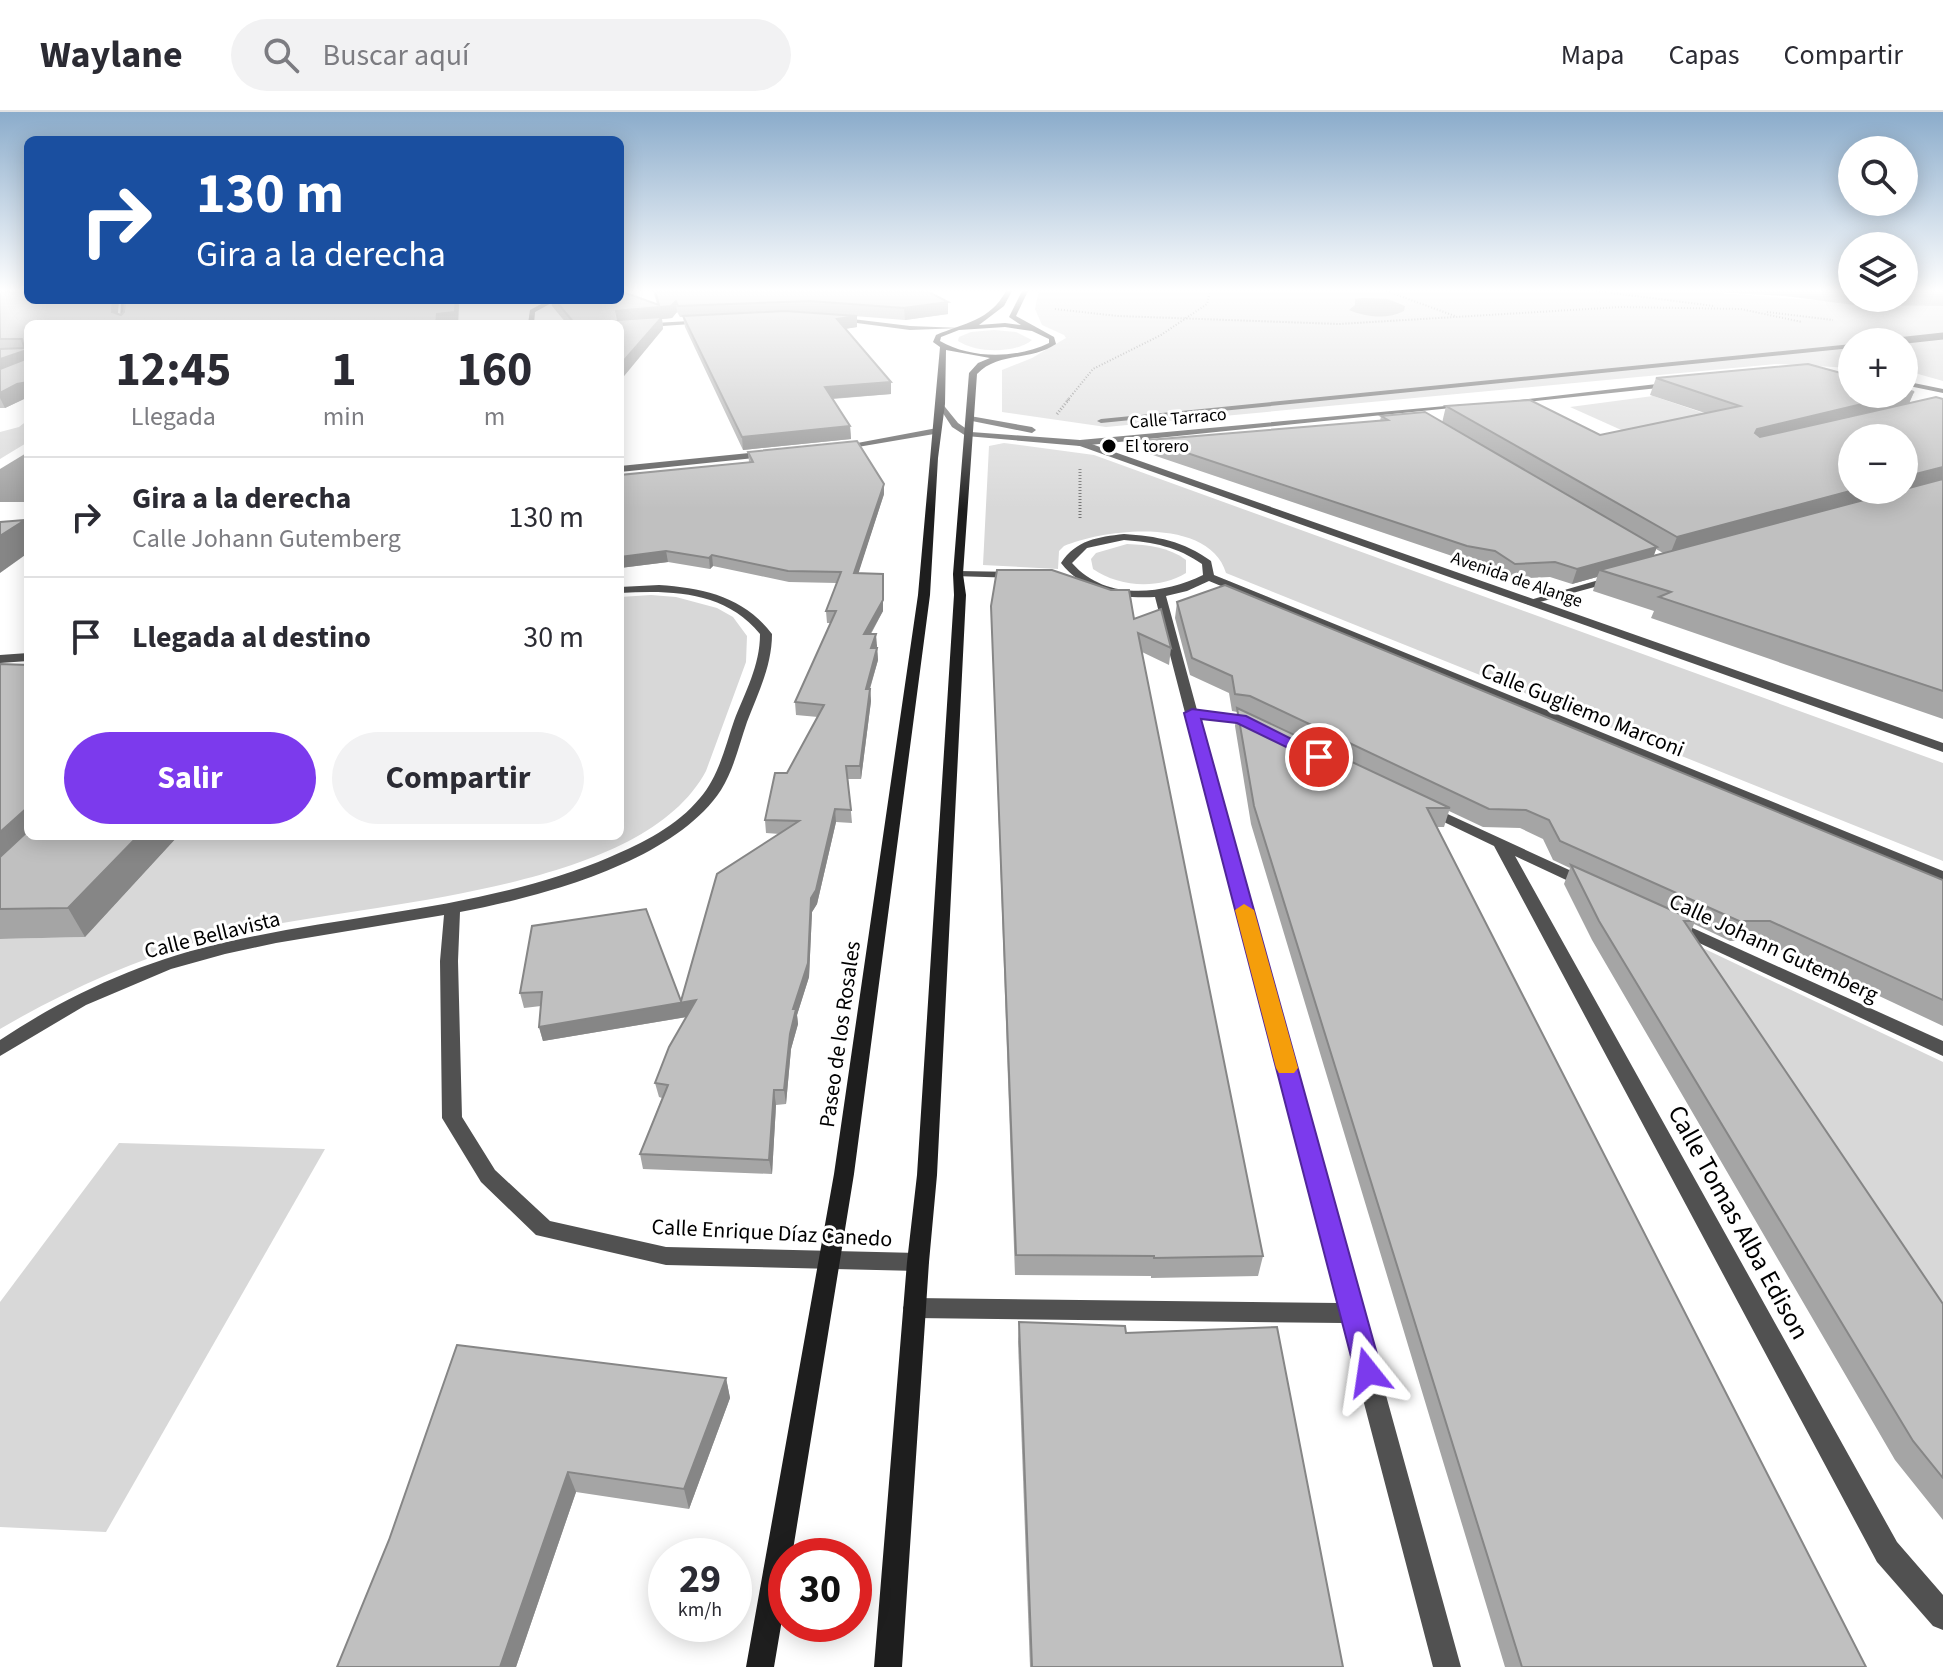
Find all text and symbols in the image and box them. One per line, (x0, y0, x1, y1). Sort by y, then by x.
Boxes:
search box (231, 19, 791, 91)
text: Waylane (40, 28, 183, 82)
icon: search (259, 33, 303, 77)
text: Buscar aquí (323, 34, 470, 77)
text: Mapa (1561, 35, 1624, 75)
text: Capas (1668, 35, 1740, 75)
text: Compartir (1784, 35, 1903, 75)
map controls (1838, 136, 1918, 504)
button: search (1838, 136, 1918, 216)
text: 130 m (196, 155, 344, 234)
icon: right (64, 168, 168, 272)
text: Gira a la derecha (196, 229, 446, 280)
button: layers (1838, 232, 1918, 312)
button: + (1838, 328, 1918, 408)
text: 12:45 (115, 336, 231, 404)
text: 1 (331, 336, 357, 404)
text: 160 (456, 336, 532, 404)
text: Llegada (131, 398, 216, 435)
text: min (323, 398, 365, 435)
text: m (484, 398, 505, 435)
street label: Calle Tarraco (1129, 402, 1228, 435)
button: − (1838, 424, 1918, 504)
place label: El torero (1125, 434, 1189, 459)
marker: El torero (1100, 437, 1118, 455)
text: Gira a la derecha (132, 477, 351, 520)
icon: right (64, 495, 108, 539)
text: 130 m (508, 496, 584, 539)
text: Calle Johann Gutemberg (132, 520, 401, 557)
street label: Avenida de Alange (1448, 545, 1586, 614)
icon: arrive (64, 615, 108, 659)
text: Llegada al destino (132, 616, 371, 659)
text: 30 m (523, 616, 584, 659)
street label: Calle Gugliemo Marconi (1476, 654, 1689, 765)
pin (1285, 723, 1353, 791)
button: Salir (64, 732, 316, 824)
button: Compartir (332, 732, 584, 824)
icon: arrive (1297, 735, 1341, 779)
street label: Calle Johann Gutemberg (1664, 885, 1883, 1010)
street label: Calle Bellavista (141, 903, 283, 967)
street label: Paseo de los Rosales (811, 939, 869, 1129)
street label: Calle Tomas Alba Edison (1659, 1098, 1818, 1346)
street label: Calle Enrique Díaz Canedo (651, 1211, 893, 1255)
position arrow (1326, 1330, 1410, 1414)
speed limit sign: 30 (768, 1538, 872, 1642)
text: 29 (679, 1551, 721, 1608)
text: km/h (678, 1596, 722, 1624)

